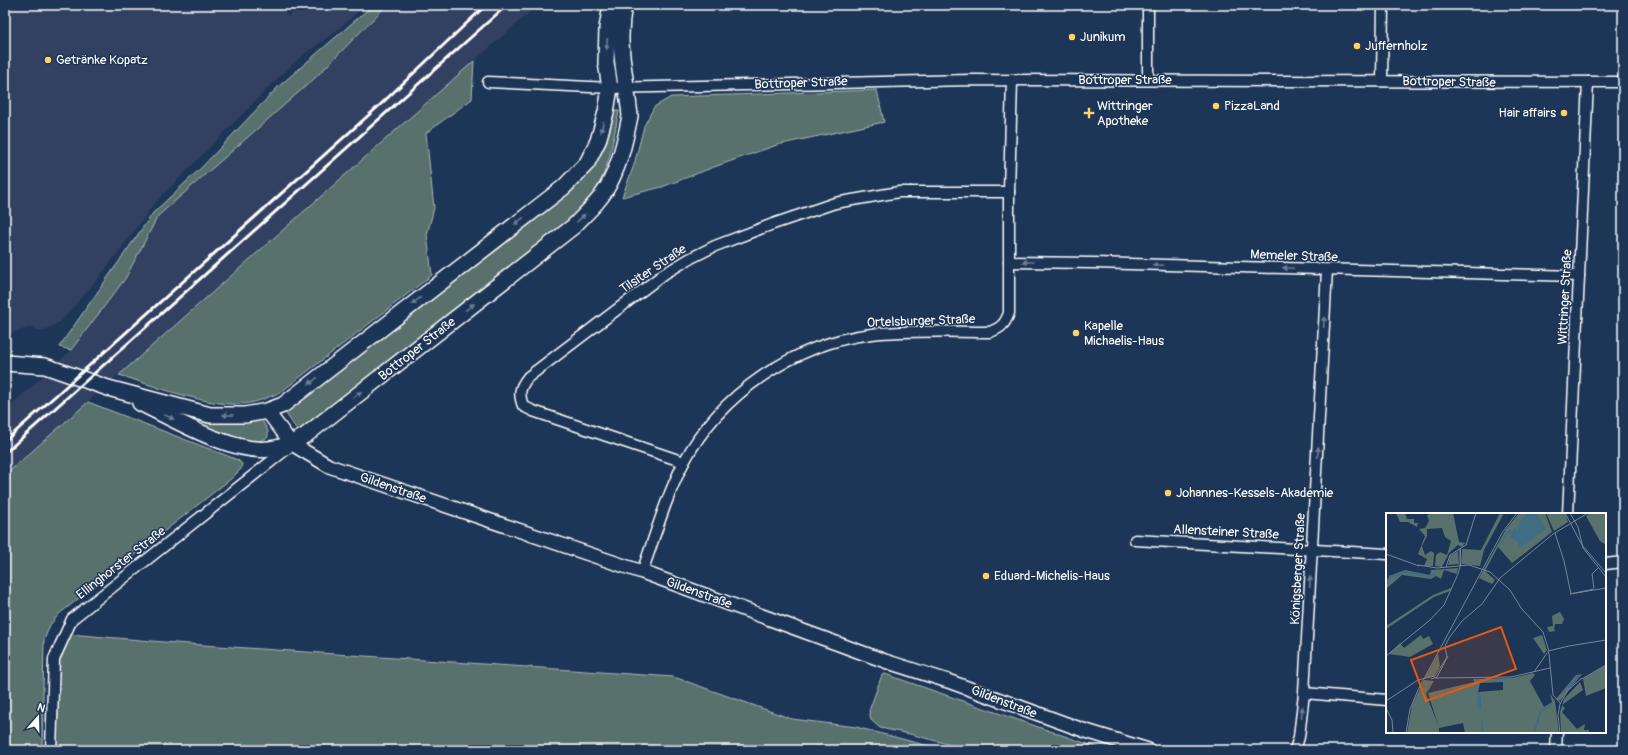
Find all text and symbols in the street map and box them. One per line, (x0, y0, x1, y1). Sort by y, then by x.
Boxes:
place label: Junikum (1080, 29, 1126, 45)
marker: Junikum (1067, 32, 1077, 42)
one-way arrow (604, 38, 610, 51)
place label: Juffernholz (1365, 38, 1428, 54)
marker: Juffernholz (1352, 41, 1362, 51)
place label: Getränke Kopatz (56, 52, 148, 68)
marker: Getränke Kopatz (43, 55, 53, 65)
street label: Bottroper Straße (1078, 72, 1172, 88)
street label: Bottroper Straße (754, 73, 848, 93)
street label: Bottroper Straße (1402, 73, 1496, 91)
place label: Wittringer Apotheke (1097, 98, 1153, 129)
place label: PizzaLand (1224, 98, 1280, 114)
marker: PizzaLand (1211, 101, 1221, 111)
place label: Hair affairs (1499, 105, 1556, 121)
marker: Wittringer Apotheke (1084, 108, 1094, 118)
marker: Hair affairs (1559, 108, 1569, 118)
one-way arrow (599, 120, 605, 133)
one-way arrow (576, 214, 586, 223)
one-way arrow (513, 217, 524, 226)
street label: Tilsiter Straße (617, 241, 690, 297)
street label: Memeler Straße (1250, 246, 1339, 266)
street label: Wittringer Straße (1555, 248, 1576, 345)
one-way arrow (1021, 259, 1034, 265)
one-way arrow (1152, 261, 1164, 268)
one-way arrow (1282, 265, 1294, 272)
one-way arrow (411, 297, 422, 306)
one-way arrow (465, 303, 476, 311)
street label: Ortelsburger Straße (867, 311, 976, 331)
street label: Bottroper Straße (375, 314, 459, 384)
one-way arrow (1321, 316, 1328, 328)
place label: Kapelle Michaelis-Haus (1084, 318, 1164, 349)
marker: Kapelle Michaelis-Haus (1071, 328, 1081, 338)
one-way arrow (308, 377, 319, 385)
one-way arrow (351, 391, 362, 400)
one-way arrow (221, 412, 234, 418)
one-way arrow (163, 414, 174, 420)
one-way arrow (1315, 446, 1322, 458)
street label: Gildenstraße (358, 469, 429, 507)
place label: Johannes-Kessels-Akademie (1176, 485, 1334, 501)
marker: Johannes-Kessels-Akademie (1163, 488, 1173, 498)
street label: Königsberger Straße (1287, 512, 1309, 625)
inset map (1386, 513, 1606, 733)
street label: Allensteiner Straße (1173, 521, 1280, 543)
street label: Ellinghorster Straße (73, 523, 169, 603)
place label: Eduard-Michelis-Haus (994, 568, 1110, 584)
marker: Eduard-Michelis-Haus (981, 571, 991, 581)
street label: Gildenstraße (664, 574, 735, 613)
one-way arrow (1307, 576, 1314, 588)
street label: Gildenstraße (969, 682, 1040, 722)
north arrow (18, 697, 58, 737)
text: N (36, 701, 47, 716)
one-way arrow (1299, 706, 1305, 718)

